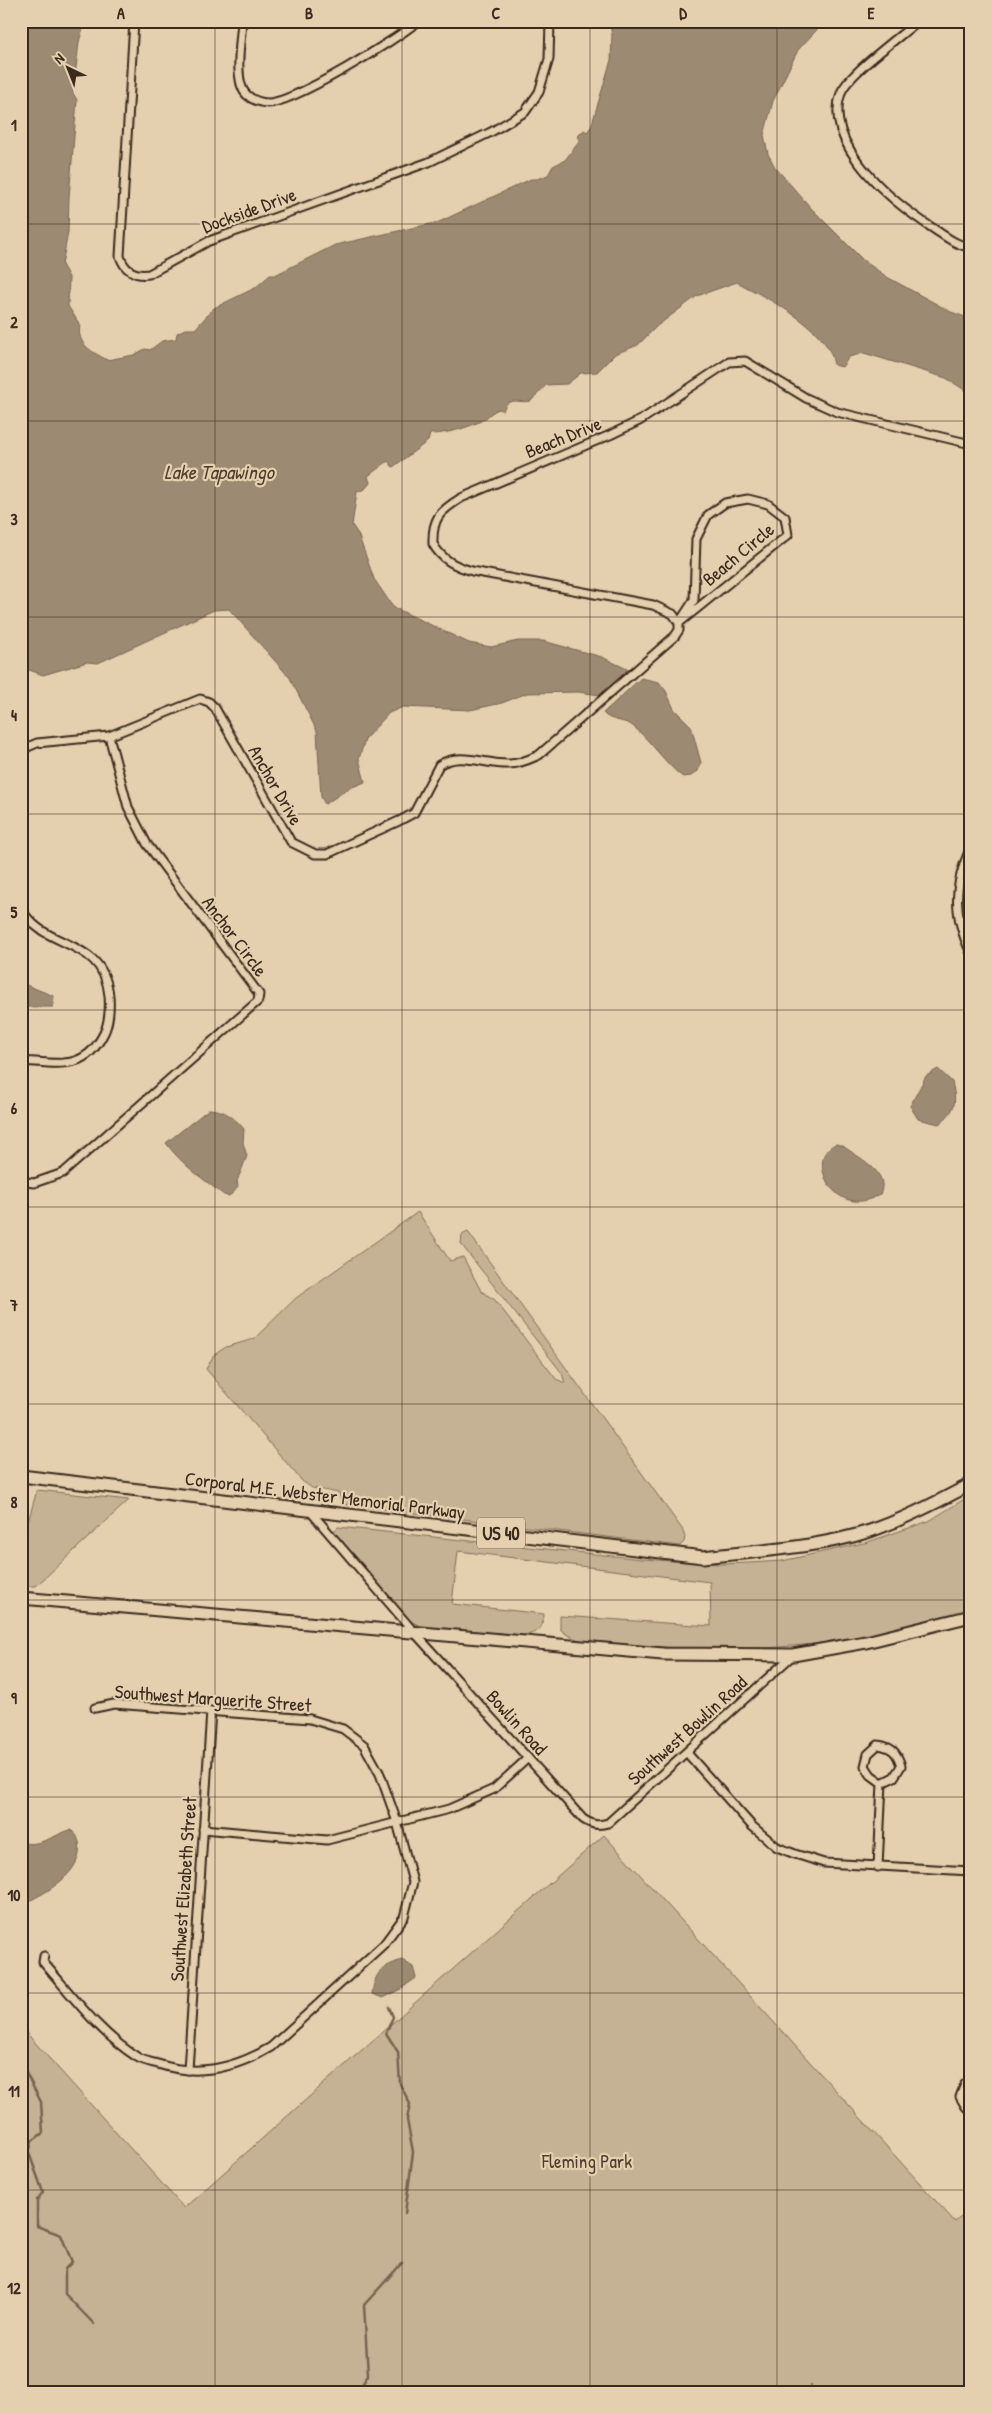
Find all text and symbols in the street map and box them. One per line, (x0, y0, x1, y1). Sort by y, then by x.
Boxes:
text: A (117, 2, 125, 24)
text: B (305, 2, 313, 24)
text: C (492, 2, 501, 24)
text: D (679, 2, 687, 24)
text: E (867, 2, 875, 24)
north arrow (42, 42, 92, 92)
text: N (50, 48, 68, 68)
text: 1 (11, 114, 17, 136)
street label: Dockside Drive (198, 181, 300, 239)
text: 2 (10, 311, 18, 333)
street label: Beach Drive (521, 410, 605, 464)
water label: Lake Tapawingo (164, 458, 276, 486)
text: 3 (10, 508, 18, 530)
street label: Beach Circle (697, 516, 780, 592)
text: 4 (11, 704, 17, 726)
street label: Anchor Drive (243, 740, 310, 830)
street label: Anchor Circle (196, 890, 274, 982)
text: 5 (11, 901, 18, 923)
text: 6 (11, 1097, 18, 1119)
text: 7 (9, 1294, 18, 1316)
street label: Corporal M.E. Webster Memorial Parkway (184, 1465, 466, 1525)
text: 8 (11, 1491, 18, 1513)
road number: US 40 (477, 1518, 525, 1549)
street label: Southwest Bowlin Road (622, 1669, 753, 1791)
street label: Southwest Marguerite Street (114, 1678, 313, 1718)
street label: Bowlin Road (481, 1684, 554, 1761)
text: 9 (11, 1687, 17, 1709)
street label: Southwest Elizabeth Street (164, 1795, 202, 1982)
text: 10 (8, 1884, 20, 1906)
text: 11 (8, 2080, 20, 2102)
park label: Fleming Park (541, 2148, 632, 2174)
text: 12 (7, 2277, 21, 2299)

